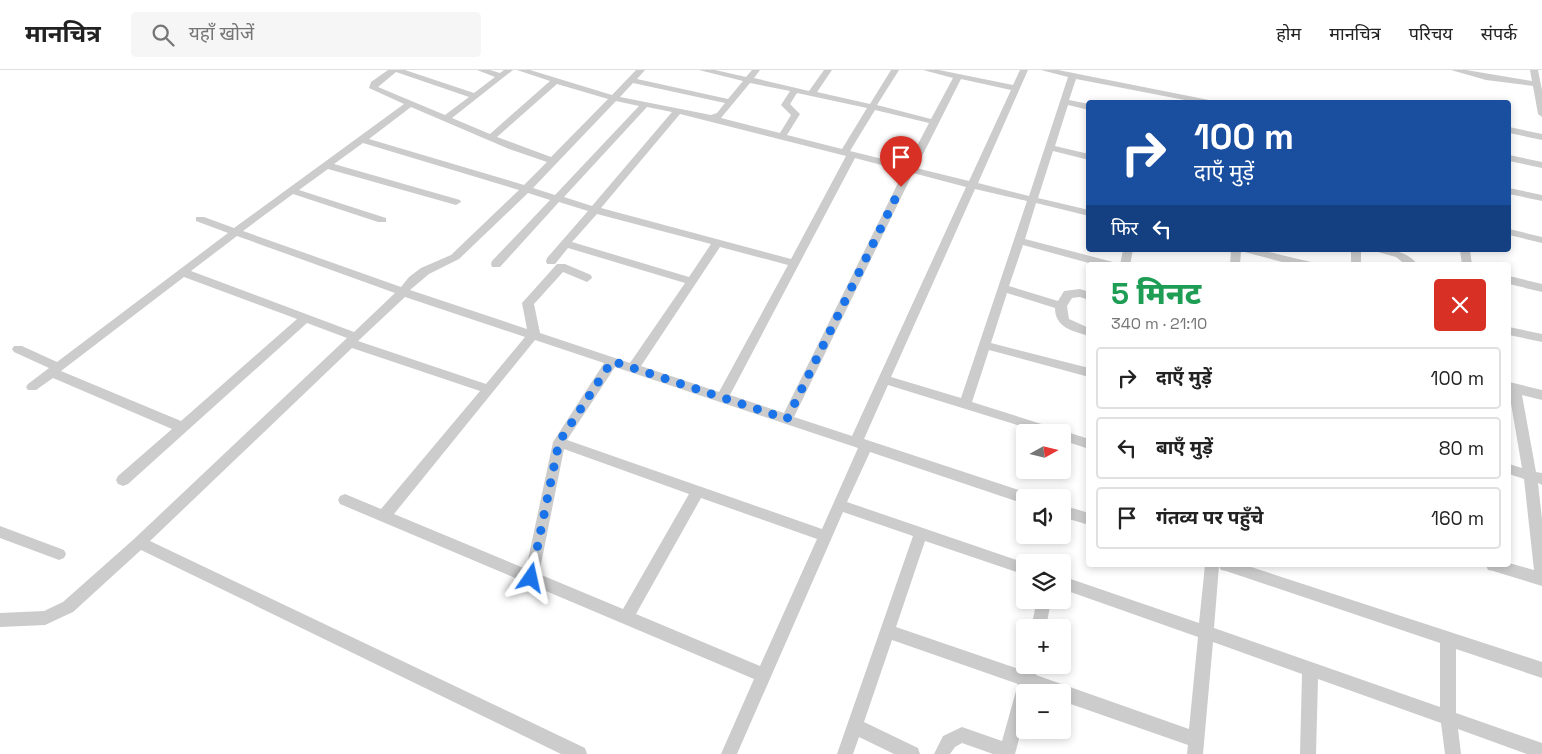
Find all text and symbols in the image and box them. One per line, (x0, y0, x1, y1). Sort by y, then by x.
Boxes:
search box (131, 12, 481, 57)
text: मानचित्र (25, 18, 101, 49)
icon: search (149, 21, 177, 49)
text: यहाँ खोजें (189, 21, 254, 46)
text: होम (1276, 22, 1301, 45)
text: मानचित्र (1329, 22, 1381, 45)
text: परिचय (1409, 22, 1453, 45)
text: संपर्क (1481, 22, 1517, 45)
text: 100 m (1194, 115, 1294, 159)
icon: right (1111, 120, 1176, 185)
pin (880, 136, 922, 187)
icon: arrive (887, 143, 915, 171)
text: दाएँ मुड़ें (1194, 158, 1254, 186)
icon: left (1148, 215, 1176, 243)
text: फिर (1111, 216, 1138, 241)
text: 5 मिनट (1111, 274, 1201, 313)
button: close (1434, 279, 1486, 331)
text: 340 m · 21:10 (1111, 313, 1207, 334)
icon: right (1113, 364, 1141, 392)
text: दाएँ मुड़ें (1156, 365, 1212, 390)
text: 100 m (1430, 366, 1484, 391)
north arrow (1016, 424, 1071, 479)
map controls (1016, 424, 1071, 739)
icon: left (1113, 434, 1141, 462)
text: बाएँ मुड़ें (1156, 435, 1213, 460)
text: 80 m (1439, 436, 1484, 461)
button: sound (1016, 489, 1071, 544)
icon: arrive (1113, 504, 1141, 532)
text: गंतव्य पर पहुँचे (1156, 505, 1263, 530)
text: 160 m (1431, 506, 1484, 531)
position arrow (504, 551, 556, 603)
button: layers (1016, 554, 1071, 609)
button: + (1016, 619, 1071, 674)
button: − (1016, 684, 1071, 739)

